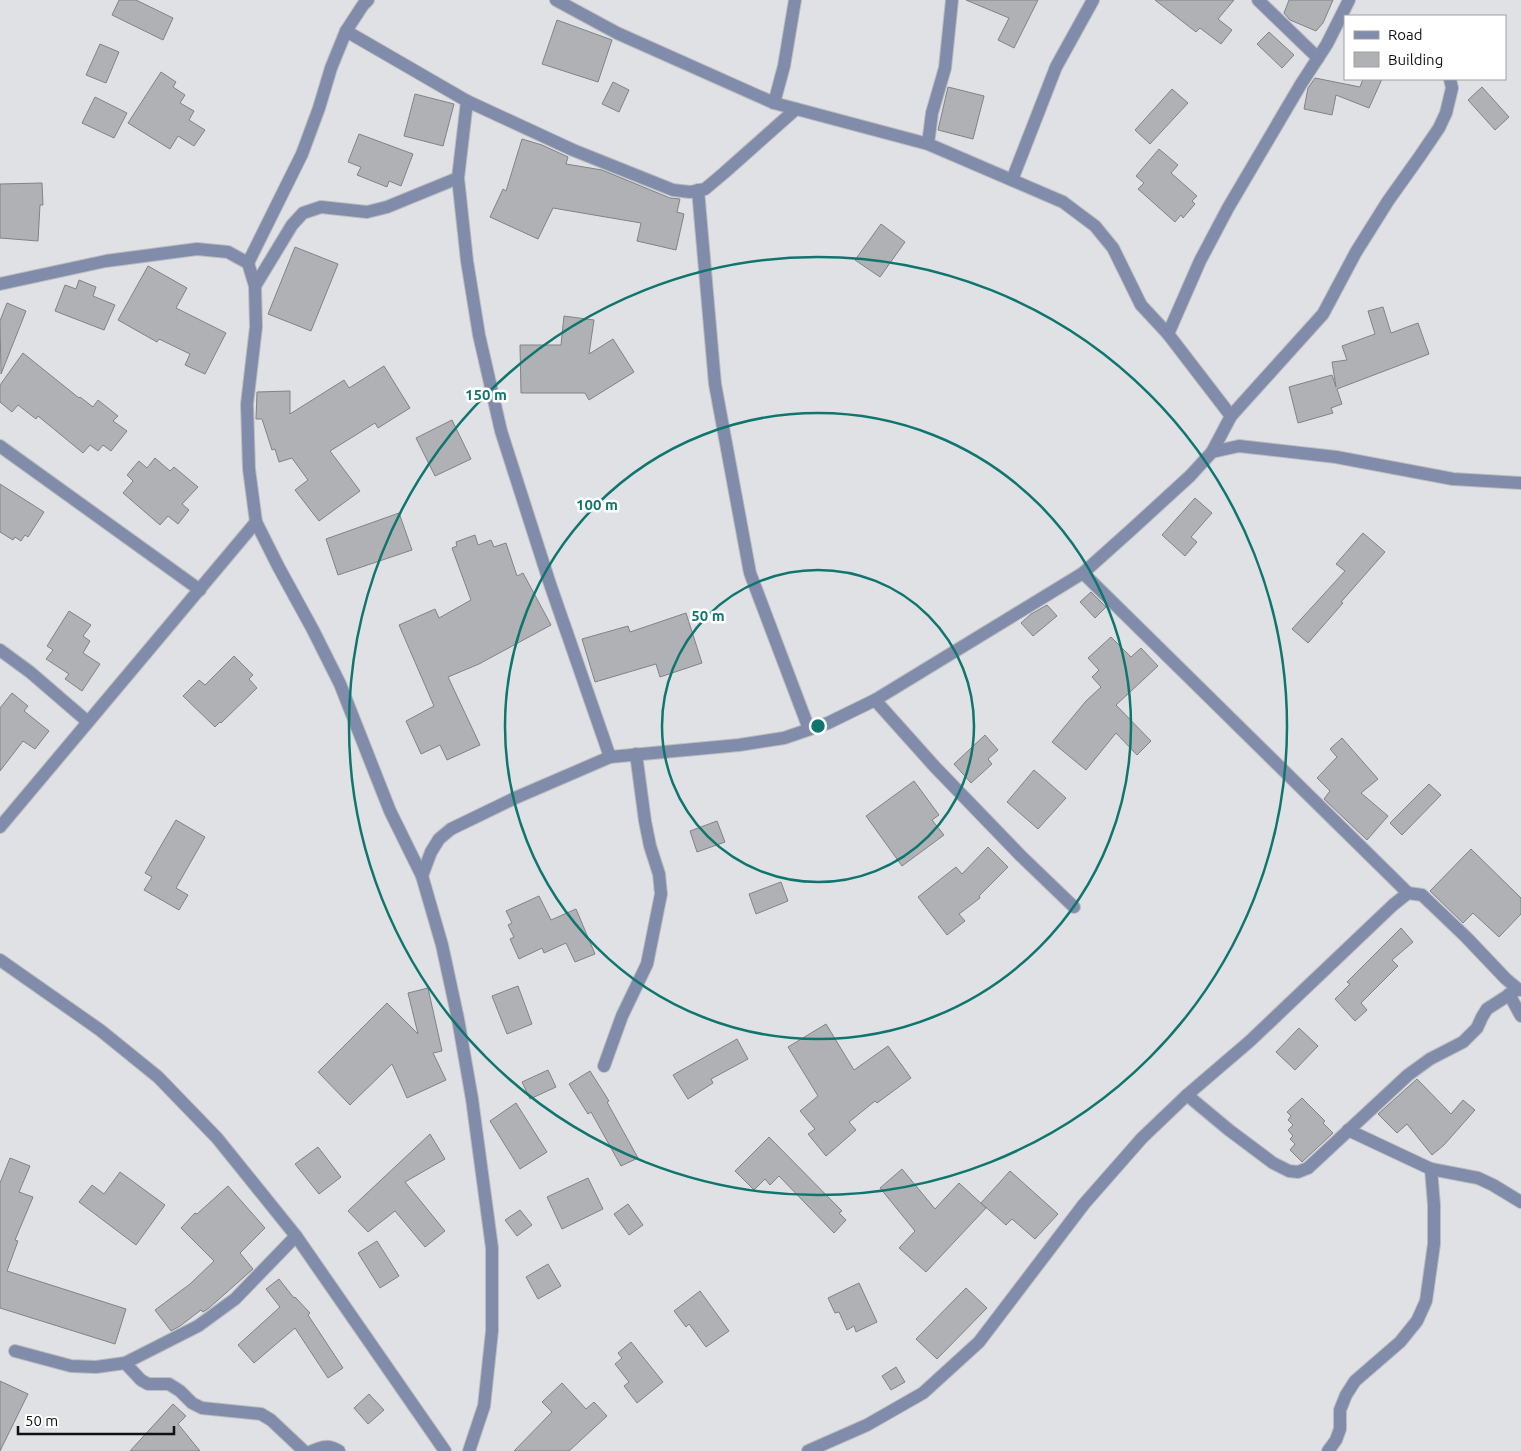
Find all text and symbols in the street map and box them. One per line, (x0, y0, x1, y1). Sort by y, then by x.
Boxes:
legend (1344, 15, 1506, 80)
text: Road (1388, 26, 1423, 43)
text: Building (1388, 51, 1443, 68)
text: 150 m (465, 386, 507, 403)
text: 100 m (576, 496, 618, 513)
text: 50 m (691, 607, 725, 624)
centre of rings (809, 717, 827, 735)
scale bar (18, 1404, 174, 1436)
text: 50 m (25, 1412, 58, 1429)

